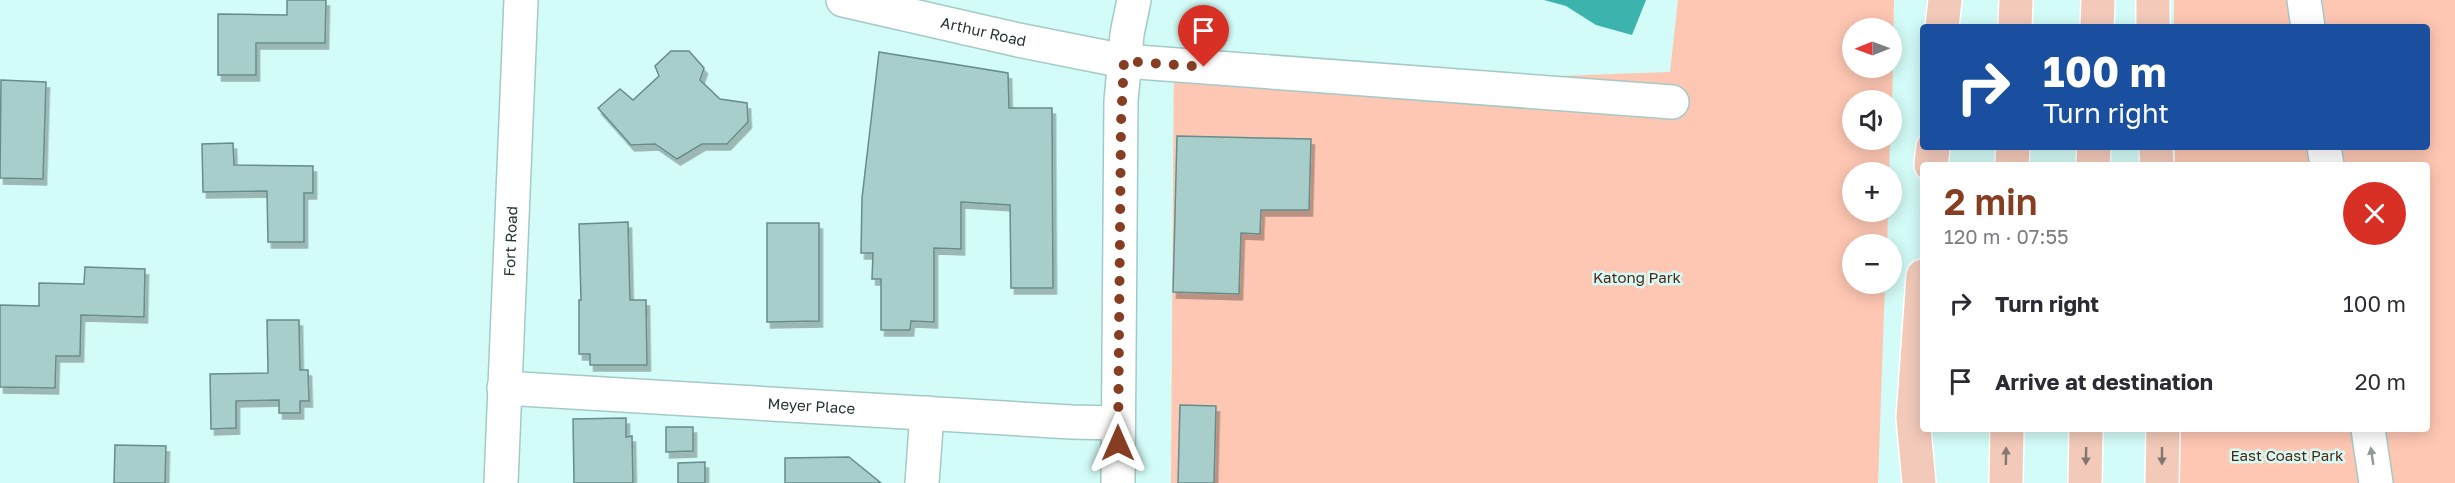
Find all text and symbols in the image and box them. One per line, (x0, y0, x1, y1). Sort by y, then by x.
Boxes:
pin (1178, 5, 1229, 67)
street label: Arthur Road (939, 13, 1028, 49)
icon: arrive (1187, 14, 1220, 47)
north arrow (1842, 18, 1902, 78)
map controls (1842, 18, 1902, 294)
text: 100 m (2043, 46, 2166, 96)
icon: right (1944, 48, 2022, 126)
button: sound (1842, 90, 1902, 150)
text: Turn right (2043, 97, 2169, 129)
button: + (1842, 162, 1902, 222)
text: 2 min (1944, 180, 2038, 223)
button: close (2343, 182, 2406, 245)
street label: Fort Road (500, 206, 520, 277)
text: 120 m · 07:55 (1944, 224, 2069, 248)
button: − (1842, 234, 1902, 294)
park label: Katong Park (1593, 268, 1682, 286)
icon: right (1944, 287, 1977, 320)
text: Turn right (1995, 290, 2099, 317)
text: 100 m (2343, 290, 2406, 317)
icon: arrive (1944, 365, 1977, 398)
text: Arrive at destination (1995, 368, 2213, 395)
text: 20 m (2355, 368, 2406, 395)
street label: Meyer Place (767, 394, 856, 417)
position arrow (1086, 411, 1150, 475)
one-way arrow (2002, 446, 2011, 465)
park label: East Coast Park (2230, 446, 2344, 464)
one-way arrow (2368, 446, 2377, 465)
one-way arrow (2081, 447, 2091, 466)
one-way arrow (2158, 447, 2167, 466)

